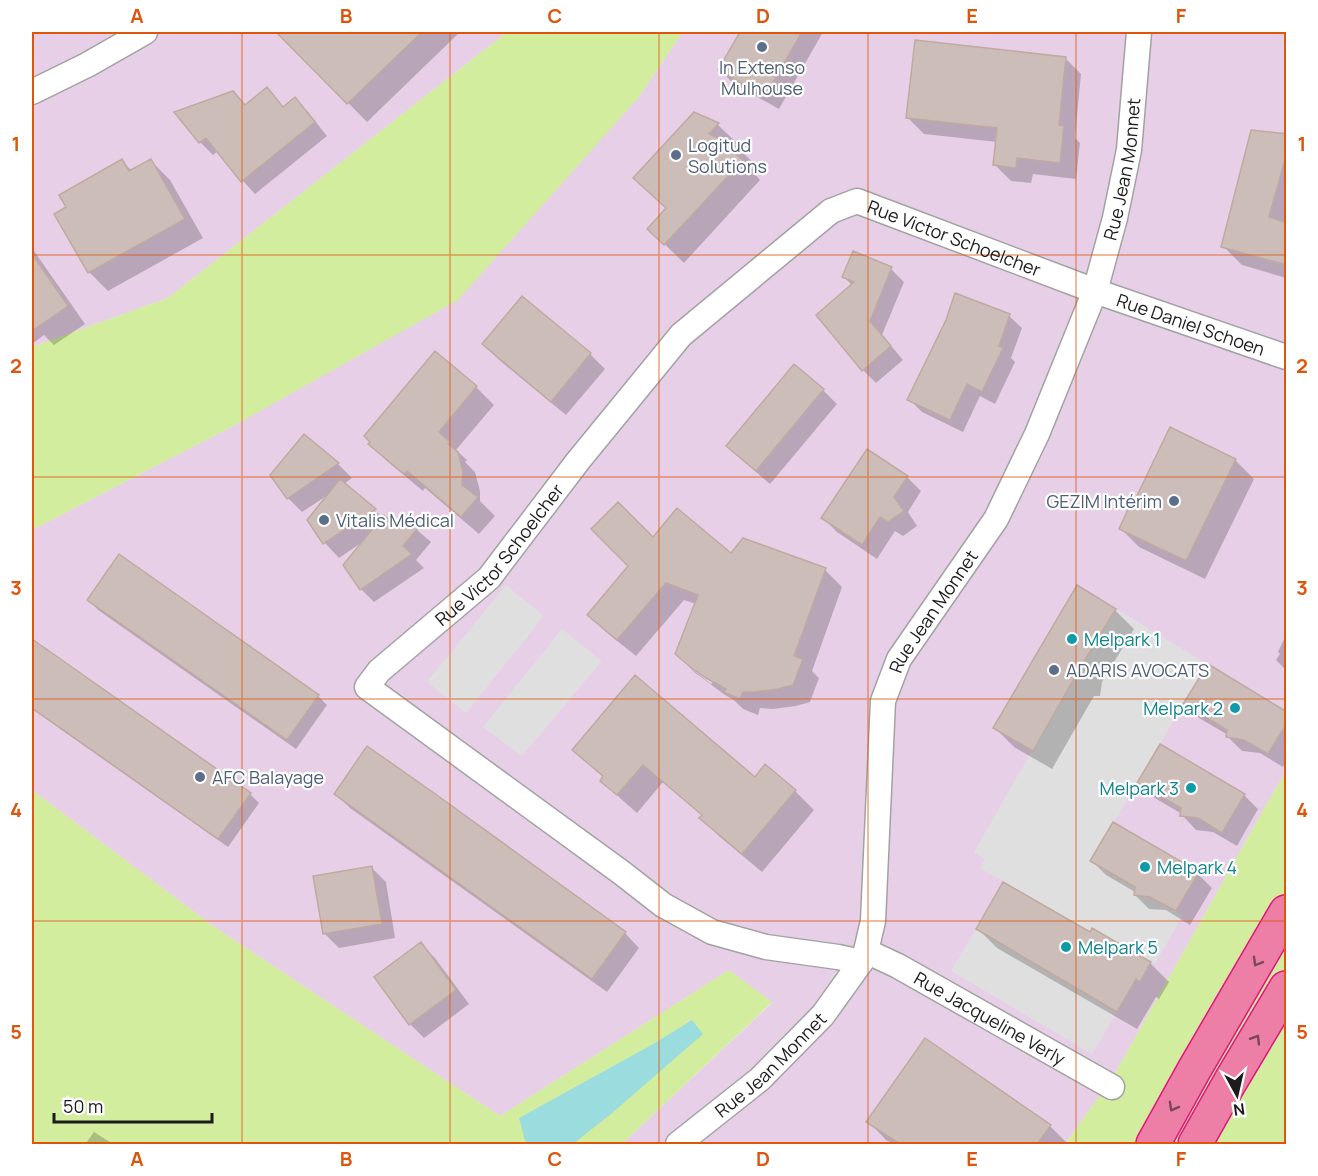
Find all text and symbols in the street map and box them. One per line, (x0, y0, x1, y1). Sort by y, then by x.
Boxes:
text: A (130, 2, 144, 29)
text: B (340, 2, 353, 29)
text: C (548, 2, 562, 29)
text: D (756, 2, 770, 29)
text: E (966, 2, 978, 29)
text: F (1176, 2, 1187, 29)
marker: In Extenso Mulhouse (755, 40, 769, 54)
place label: In Extenso Mulhouse (719, 55, 805, 100)
street label: Rue Jean Monnet (1097, 97, 1145, 243)
text: 1 (12, 130, 20, 157)
text: 1 (1298, 130, 1306, 157)
place label: Logitud Solutions (688, 133, 767, 178)
marker: Logitud Solutions (669, 148, 683, 162)
street label: Rue Victor Schoelcher (864, 194, 1045, 282)
street label: Rue Daniel Schoen (1114, 287, 1268, 361)
text: 2 (10, 352, 22, 379)
text: 2 (1296, 352, 1308, 379)
street label: Rue Victor Schoelcher (430, 478, 569, 631)
place label: GEZIM Intérim (1046, 489, 1162, 513)
marker: GEZIM Intérim (1167, 494, 1181, 508)
place label: Vitalis Médical (336, 508, 454, 532)
marker: Vitalis Médical (317, 513, 331, 527)
street label: Rue Jean Monnet (883, 545, 983, 676)
text: 3 (10, 574, 22, 601)
text: 3 (1296, 574, 1308, 601)
place label: Melpark 1 (1084, 627, 1161, 651)
marker: Melpark 1 (1065, 632, 1079, 646)
place label: ADARIS AVOCATS (1066, 658, 1209, 682)
marker: ADARIS AVOCATS (1047, 663, 1061, 677)
place label: Melpark 2 (1143, 696, 1223, 720)
marker: Melpark 2 (1228, 701, 1242, 715)
place label: AFC Balayage (212, 765, 324, 789)
marker: AFC Balayage (193, 770, 207, 784)
place label: Melpark 3 (1100, 776, 1179, 800)
marker: Melpark 3 (1184, 781, 1198, 795)
text: 4 (10, 796, 22, 823)
text: 4 (1296, 796, 1308, 823)
place label: Melpark 4 (1157, 855, 1237, 879)
marker: Melpark 4 (1138, 860, 1152, 874)
place label: Melpark 5 (1078, 935, 1158, 959)
marker: Melpark 5 (1059, 940, 1073, 954)
one-way arrow (1253, 956, 1264, 966)
street label: Rue Jacqueline Verly (910, 966, 1070, 1071)
street label: Rue Jean Monnet (710, 1007, 831, 1122)
text: 5 (10, 1018, 22, 1045)
text: 5 (1296, 1018, 1308, 1045)
one-way arrow (1248, 1035, 1260, 1045)
north arrow (1207, 1065, 1267, 1125)
scale bar (54, 1086, 212, 1124)
text: 50 m (63, 1094, 103, 1118)
text: N (1232, 1098, 1246, 1122)
one-way arrow (1169, 1101, 1180, 1111)
text: A (130, 1145, 144, 1172)
text: B (340, 1145, 353, 1172)
text: C (548, 1145, 562, 1172)
text: D (756, 1145, 770, 1172)
text: E (966, 1145, 978, 1172)
text: F (1176, 1145, 1187, 1172)

